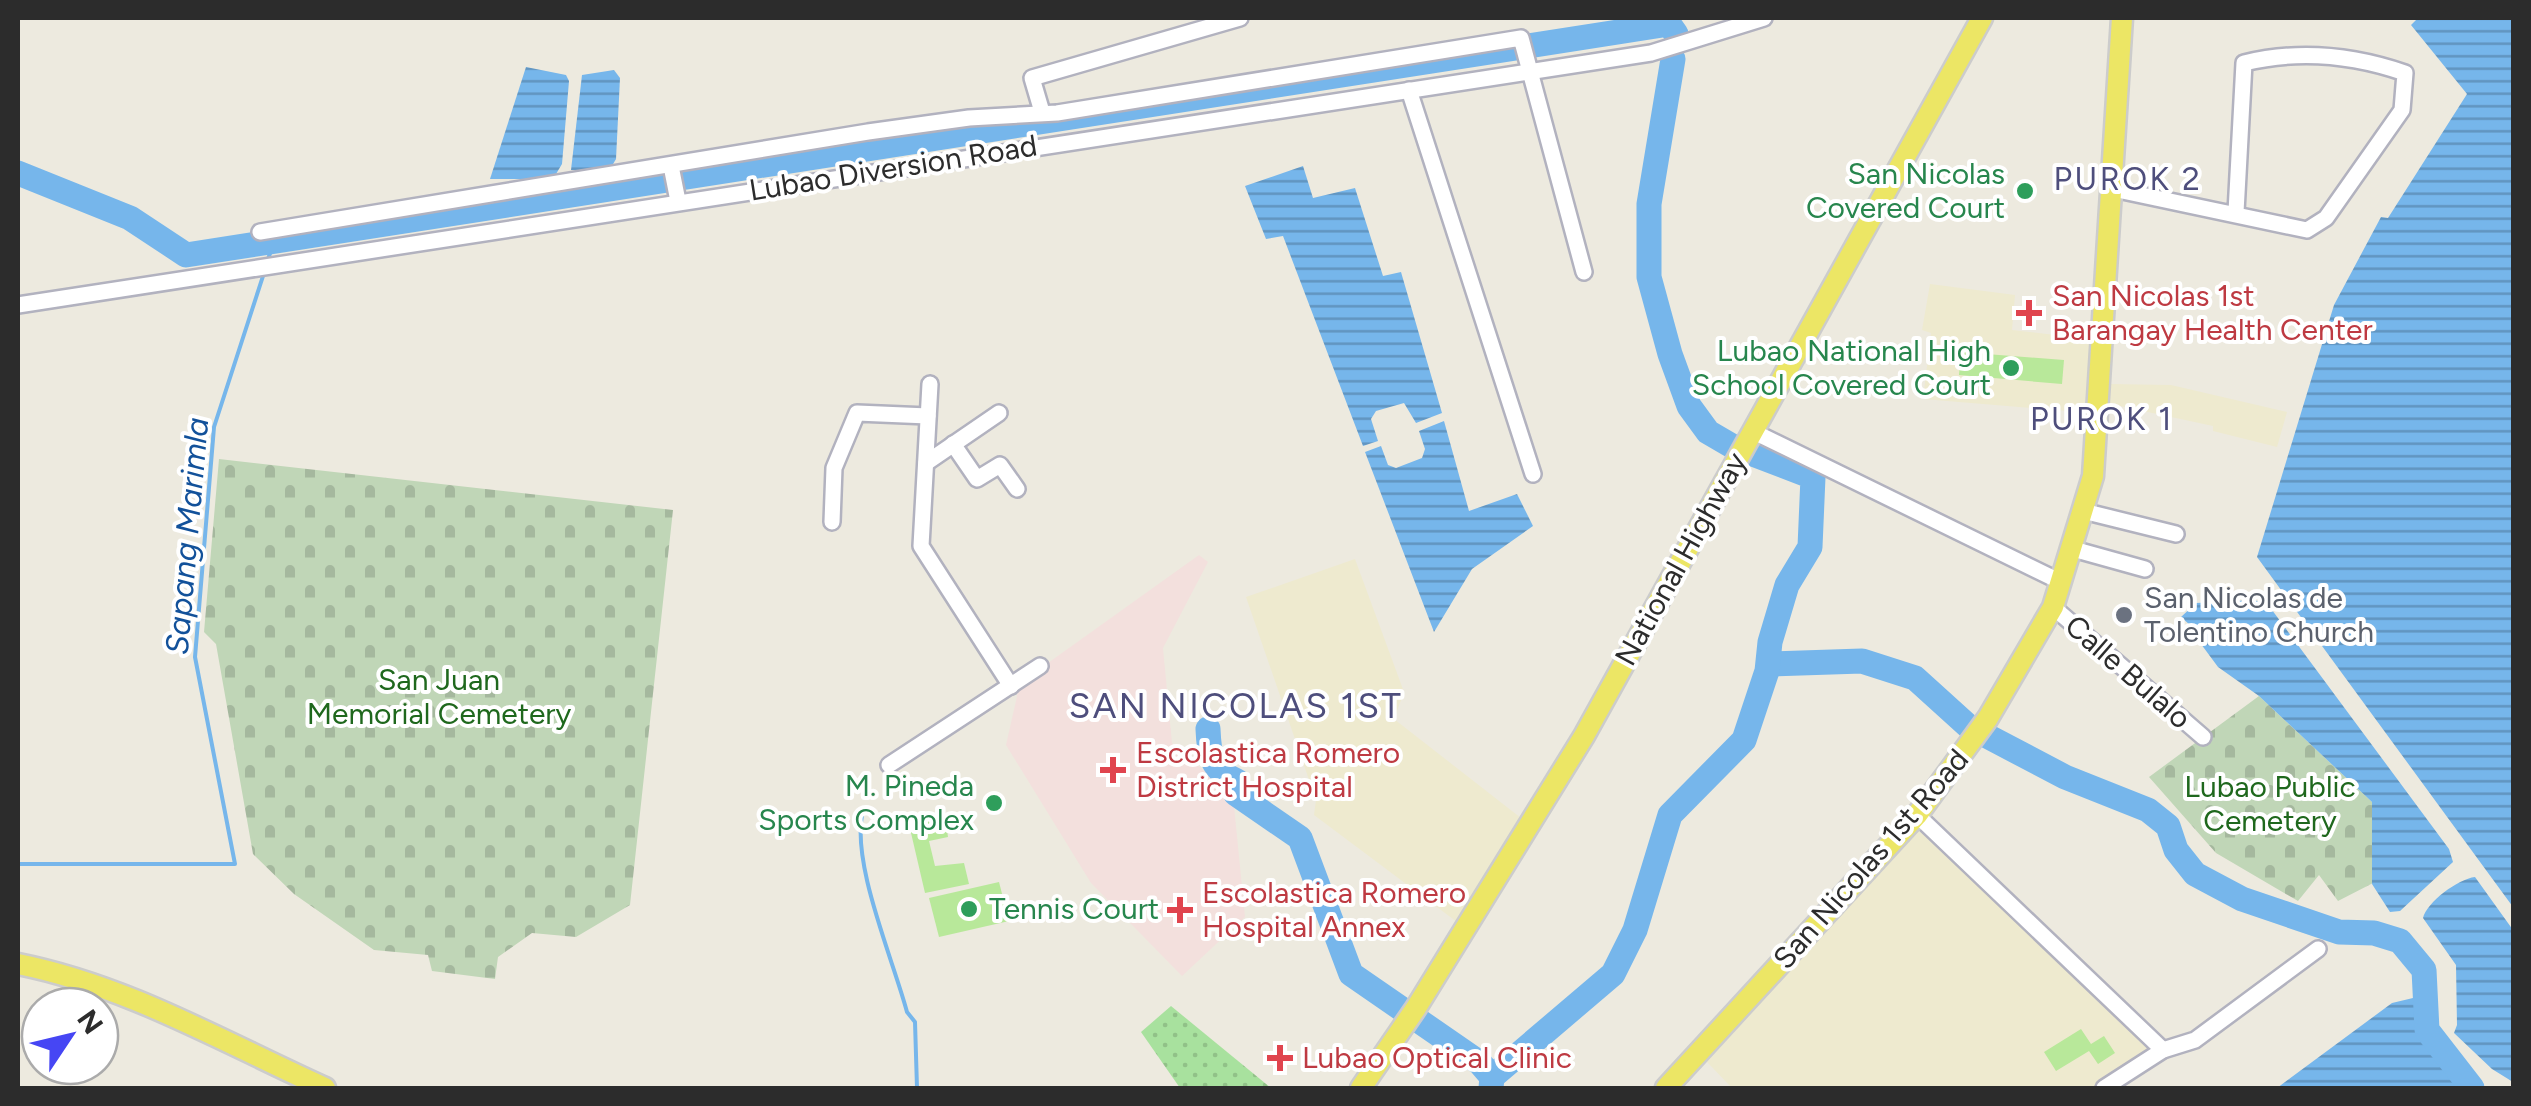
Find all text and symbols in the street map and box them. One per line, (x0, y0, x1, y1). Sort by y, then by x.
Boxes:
street label: Lubao Diversion Road (746, 126, 1040, 209)
place label: San Nicolas Covered Court (1806, 155, 2005, 226)
district label: PUROK 2 (2054, 160, 2202, 198)
marker: San Nicolas Covered Court (2014, 180, 2036, 202)
place label: San Nicolas 1st Barangay Health Center (2052, 277, 2373, 348)
marker: San Nicolas 1st Barangay Health Center (2016, 300, 2042, 326)
place label: Lubao National High School Covered Court (1692, 332, 1991, 403)
marker: Lubao National High School Covered Court (2000, 357, 2022, 379)
district label: PUROK 1 (2030, 400, 2174, 438)
water label: Sapang Marimla (158, 416, 216, 656)
street label: National Highway (1607, 446, 1755, 672)
place label: San Nicolas de Tolentino Church (2144, 579, 2374, 650)
marker: San Nicolas de Tolentino Church (2113, 604, 2135, 626)
street label: Calle Bulalo (2058, 607, 2199, 736)
park label: San Juan Memorial Cemetery (307, 661, 572, 732)
district label: SAN NICOLAS 1ST (1069, 685, 1403, 727)
place label: Escolastica Romero District Hospital (1136, 734, 1400, 805)
street label: San Nicolas 1st Road (1765, 741, 1976, 976)
marker: Escolastica Romero District Hospital (1100, 757, 1126, 783)
place label: M. Pineda Sports Complex (758, 767, 974, 838)
park label: Lubao Public Cemetery (2184, 768, 2356, 839)
marker: M. Pineda Sports Complex (983, 792, 1005, 814)
place label: Escolastica Romero Hospital Annex (1202, 874, 1466, 945)
place label: Tennis Court (989, 890, 1159, 927)
marker: Escolastica Romero Hospital Annex (1167, 897, 1193, 923)
marker: Tennis Court (958, 898, 980, 920)
north arrow (20, 986, 120, 1086)
text: N (70, 1003, 111, 1040)
place label: Lubao Optical Clinic (1302, 1039, 1572, 1076)
marker: Lubao Optical Clinic (1267, 1045, 1293, 1071)

